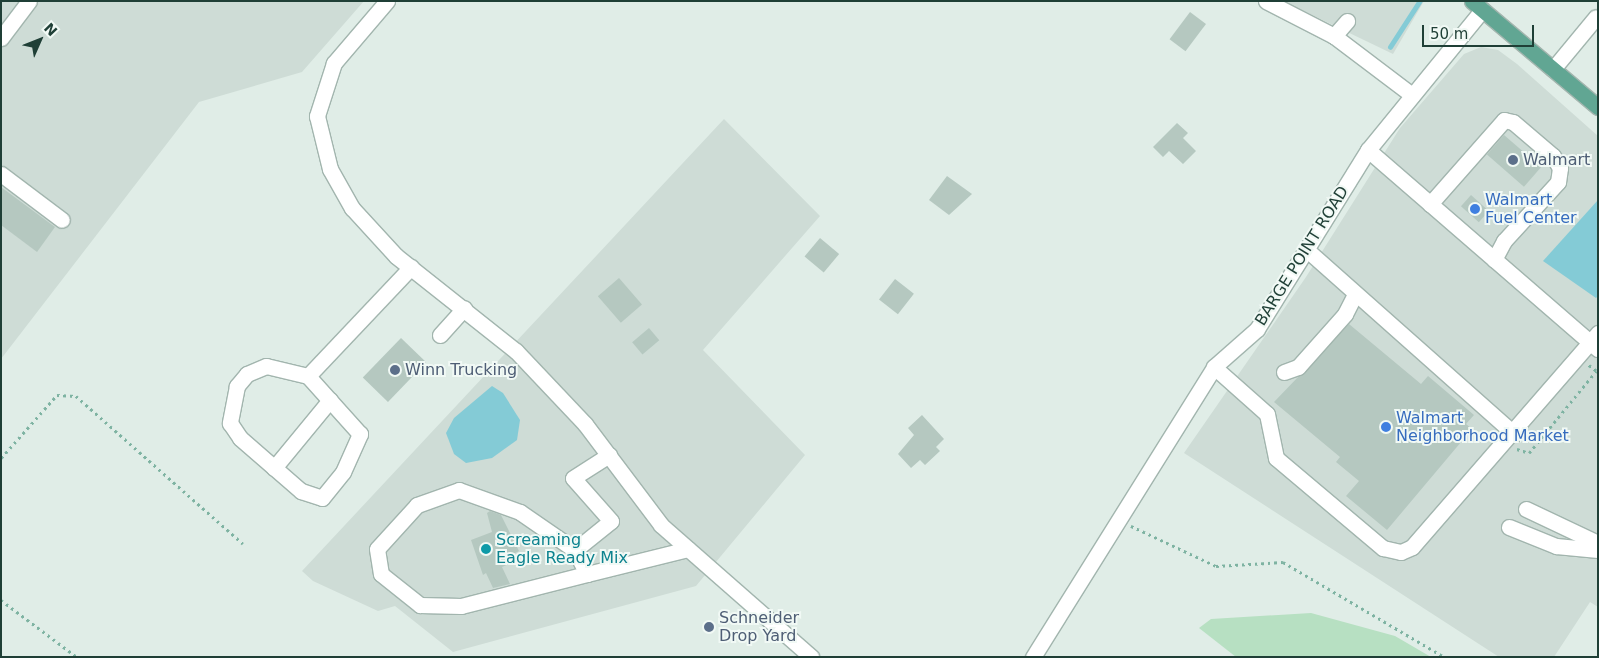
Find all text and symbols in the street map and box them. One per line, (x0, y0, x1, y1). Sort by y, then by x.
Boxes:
north arrow (15, 15, 65, 65)
scale bar (1424, 15, 1536, 47)
text: N (41, 20, 61, 39)
text: 50 m (1430, 25, 1468, 43)
place label: Walmart (1523, 150, 1590, 170)
marker: Walmart (1507, 154, 1519, 166)
street label: BARGE POINT ROAD (1251, 183, 1353, 329)
place label: Walmart Fuel Center (1485, 190, 1577, 228)
marker: Walmart Fuel Center (1469, 203, 1481, 215)
place label: Winn Trucking (405, 360, 517, 380)
marker: Winn Trucking (389, 364, 401, 376)
place label: Walmart Neighborhood Market (1396, 408, 1569, 446)
marker: Walmart Neighborhood Market (1380, 421, 1392, 433)
place label: Screaming Eagle Ready Mix (496, 530, 628, 568)
marker: Screaming Eagle Ready Mix (480, 543, 492, 555)
place label: Schneider Drop Yard (719, 608, 799, 646)
marker: Schneider Drop Yard (703, 621, 715, 633)

